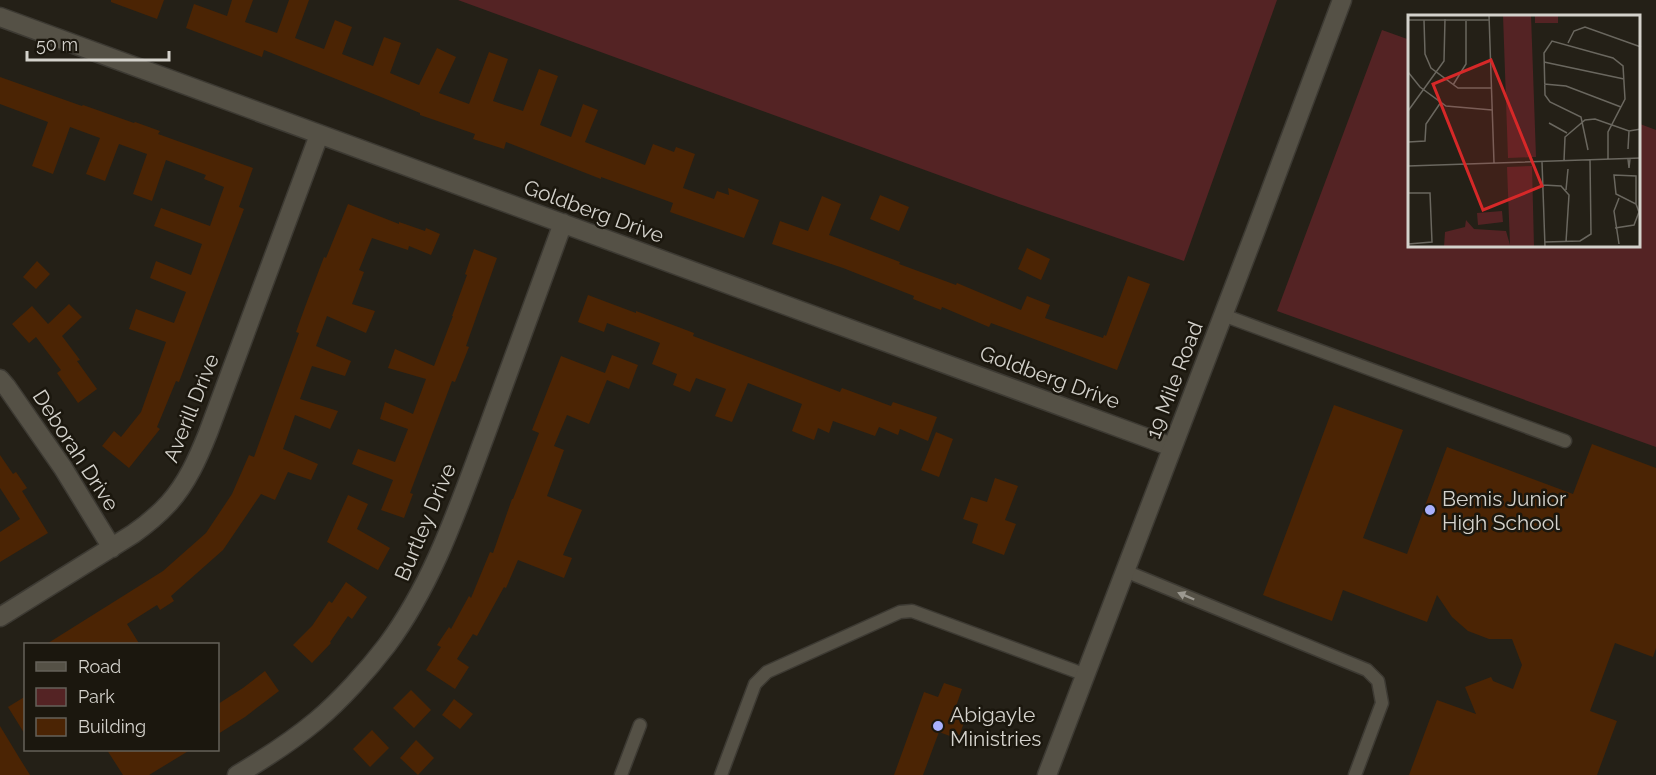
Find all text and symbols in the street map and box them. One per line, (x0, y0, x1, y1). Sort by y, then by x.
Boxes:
inset map (1408, 15, 1641, 248)
scale bar (27, 24, 170, 62)
text: 50 m (36, 34, 78, 55)
street label: Goldberg Drive (521, 174, 667, 248)
street label: 19 Mile Road (1140, 318, 1208, 442)
street label: Goldberg Drive (977, 340, 1123, 414)
street label: Averill Drive (158, 350, 224, 466)
street label: Deborah Drive (28, 385, 124, 515)
street label: Burtley Drive (389, 460, 461, 584)
place label: Bemis Junior High School (1442, 486, 1567, 535)
marker: Bemis Junior High School (1423, 503, 1437, 517)
one-way arrow (1177, 591, 1195, 601)
legend (24, 643, 219, 751)
text: Road (78, 656, 121, 677)
text: Park (78, 686, 115, 707)
place label: Abigayle Ministries (950, 702, 1041, 751)
text: Building (78, 716, 146, 737)
marker: Abigayle Ministries (931, 719, 945, 733)

